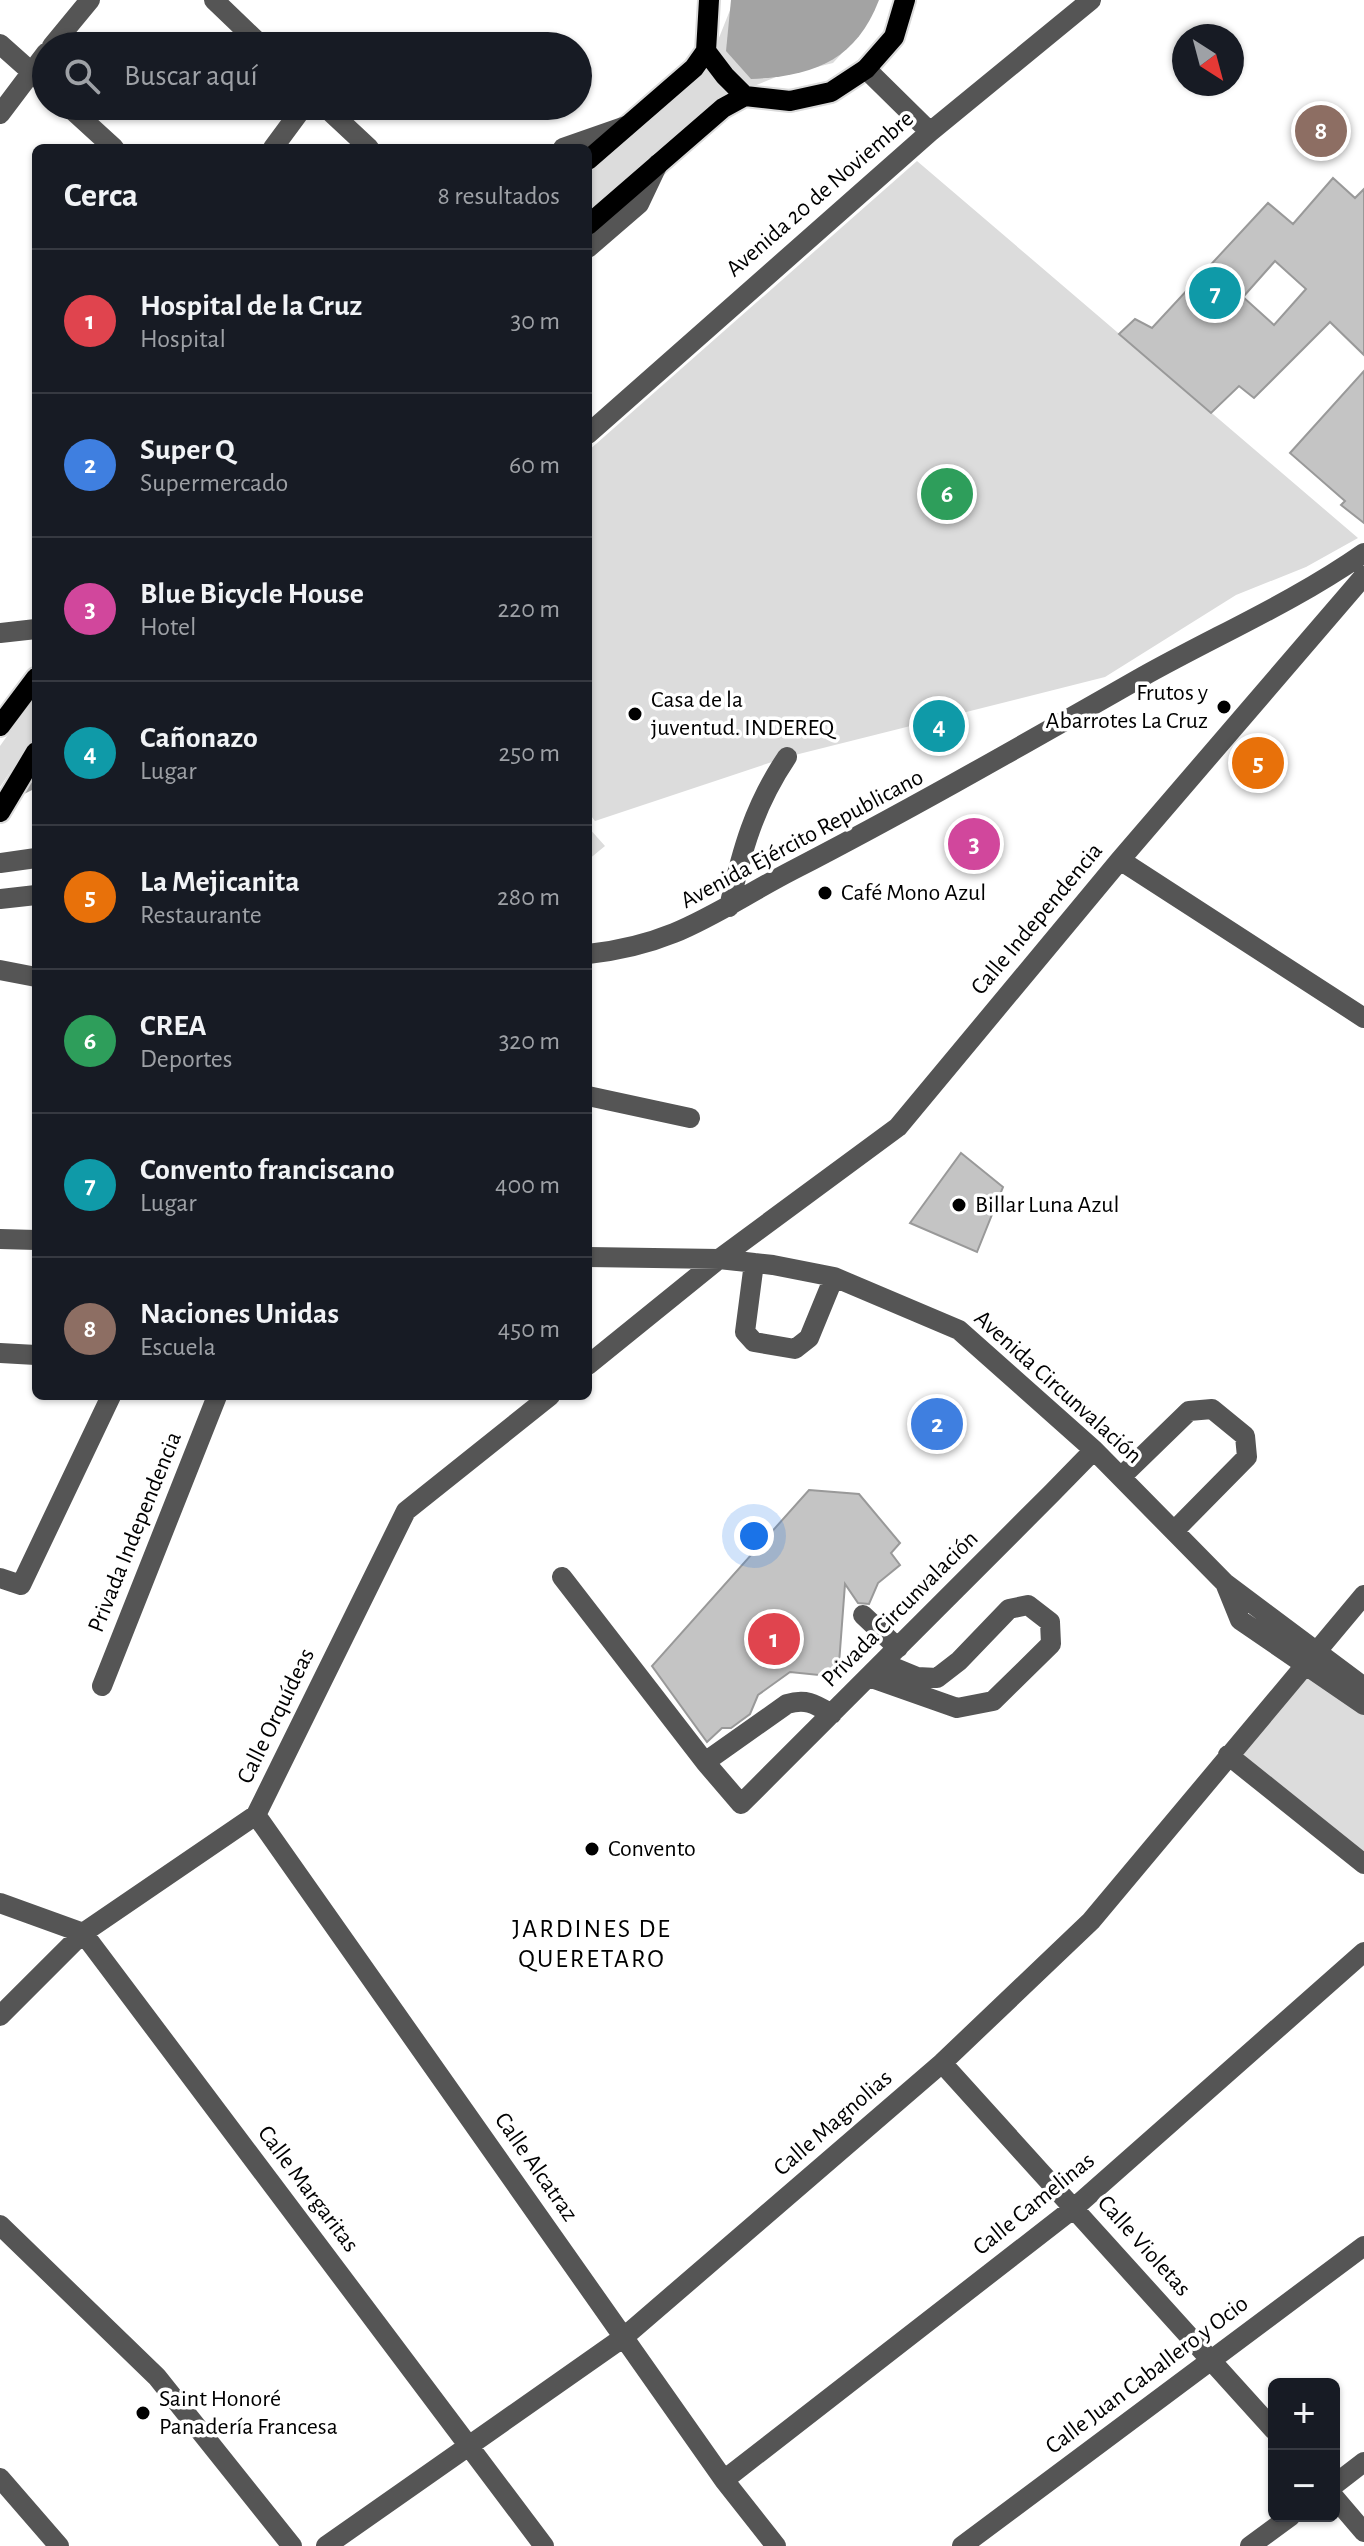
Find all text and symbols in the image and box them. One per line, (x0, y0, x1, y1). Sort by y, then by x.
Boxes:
north arrow (1172, 24, 1244, 96)
search box (32, 32, 592, 120)
icon: search (60, 54, 104, 98)
text: Buscar aquí (124, 61, 258, 91)
pin: 8 (1295, 101, 1347, 161)
street label: Avenida 20 de Noviembre (722, 106, 918, 282)
text: Cerca (64, 179, 138, 213)
text: 8 resultados (438, 183, 560, 209)
pin: 7 (1189, 263, 1241, 323)
text: Hospital de la Cruz (140, 291, 362, 321)
text: 1 (85, 308, 95, 334)
text: 30 m (510, 308, 560, 334)
text: Hospital (140, 326, 226, 352)
text: Super Q (140, 435, 235, 465)
text: 2 (84, 452, 96, 478)
text: 60 m (509, 452, 560, 478)
pin: 6 (921, 464, 973, 524)
text: Supermercado (140, 470, 288, 496)
text: Blue Bicycle House (140, 579, 364, 609)
text: 3 (84, 596, 96, 622)
text: 220 m (498, 596, 560, 622)
text: Hotel (140, 614, 196, 640)
place label: Frutos y Abarrotes La Cruz (1046, 681, 1208, 733)
place label: Casa de la juventud. INDEREQ (651, 688, 837, 740)
pin: 4 (913, 696, 965, 756)
marker: Frutos y Abarrotes La Cruz (1215, 698, 1233, 716)
marker: Casa de la juventud. INDEREQ (626, 705, 644, 723)
text: Cañonazo (140, 723, 258, 753)
pin: 5 (1232, 733, 1284, 793)
text: 4 (83, 740, 97, 766)
text: 250 m (498, 740, 560, 766)
text: Lugar (140, 758, 197, 784)
street label: Avenida Ejército Republicano (677, 765, 927, 913)
pin: 3 (948, 814, 1000, 874)
street label: Calle Independencia (967, 838, 1107, 1000)
text: La Mejicanita (140, 867, 300, 897)
place label: Café Mono Azul (841, 881, 986, 905)
text: 5 (84, 884, 96, 910)
text: 280 m (497, 884, 560, 910)
marker: Café Mono Azul (816, 884, 834, 902)
text: Restaurante (140, 902, 262, 928)
text: CREA (140, 1011, 206, 1041)
text: 6 (84, 1028, 96, 1054)
text: 320 m (499, 1028, 560, 1054)
text: Deportes (140, 1046, 232, 1072)
text: Convento franciscano (140, 1155, 395, 1185)
text: 7 (84, 1172, 96, 1198)
text: 400 m (495, 1172, 560, 1198)
text: Lugar (140, 1190, 197, 1216)
place label: Billar Luna Azul (975, 1193, 1119, 1217)
marker: Billar Luna Azul (950, 1196, 968, 1214)
text: Naciones Unidas (140, 1299, 339, 1329)
street label: Avenida Circunvalación (970, 1306, 1146, 1468)
text: 8 (84, 1316, 96, 1342)
text: 450 m (498, 1316, 560, 1342)
text: Escuela (140, 1334, 216, 1360)
pin: 2 (911, 1394, 963, 1454)
street label: Privada Independencia (84, 1428, 186, 1636)
your location (734, 1516, 774, 1556)
street label: Privada Circunvalación (817, 1526, 983, 1692)
pin: 1 (748, 1609, 800, 1669)
street label: Calle Orquídeas (233, 1645, 319, 1787)
place label: Convento (608, 1837, 696, 1861)
marker: Convento (583, 1840, 601, 1858)
district label: JARDINES DE QUERETARO (512, 1916, 672, 1972)
street label: Calle Magnolias (769, 2065, 897, 2181)
street label: Calle Alcatraz (490, 2108, 582, 2226)
street label: Calle Margaritas (253, 2121, 363, 2257)
street label: Calle Camelinas (969, 2148, 1099, 2260)
street label: Calle Violetas (1093, 2191, 1195, 2301)
street label: Calle Juan Caballero y Ocio (1041, 2291, 1253, 2459)
map controls (1268, 2378, 1340, 2522)
button: + (1268, 2378, 1340, 2450)
place label: Saint Honoré Panadería Francesa (159, 2387, 338, 2439)
marker: Saint Honoré Panadería Francesa (134, 2404, 152, 2422)
button: − (1268, 2450, 1340, 2522)

